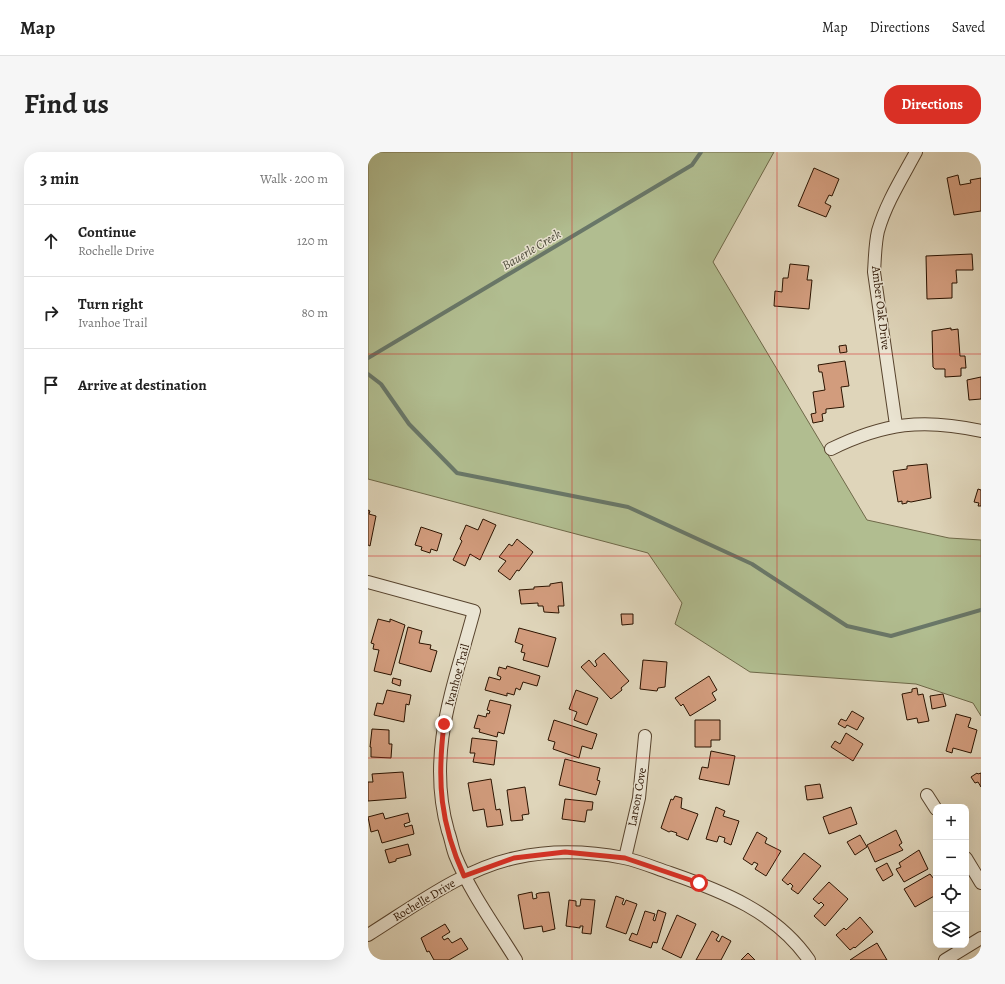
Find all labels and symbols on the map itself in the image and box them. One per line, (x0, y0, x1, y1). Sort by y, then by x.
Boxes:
water label: Bauerle Creek (499, 225, 564, 274)
street label: Amber Oak Drive (868, 264, 894, 351)
street label: Ivanhoe Trail (441, 642, 473, 708)
route end (435, 715, 453, 733)
street label: Larson Cove (624, 766, 650, 828)
route start (690, 874, 708, 892)
street label: Rochelle Drive (390, 875, 458, 925)

